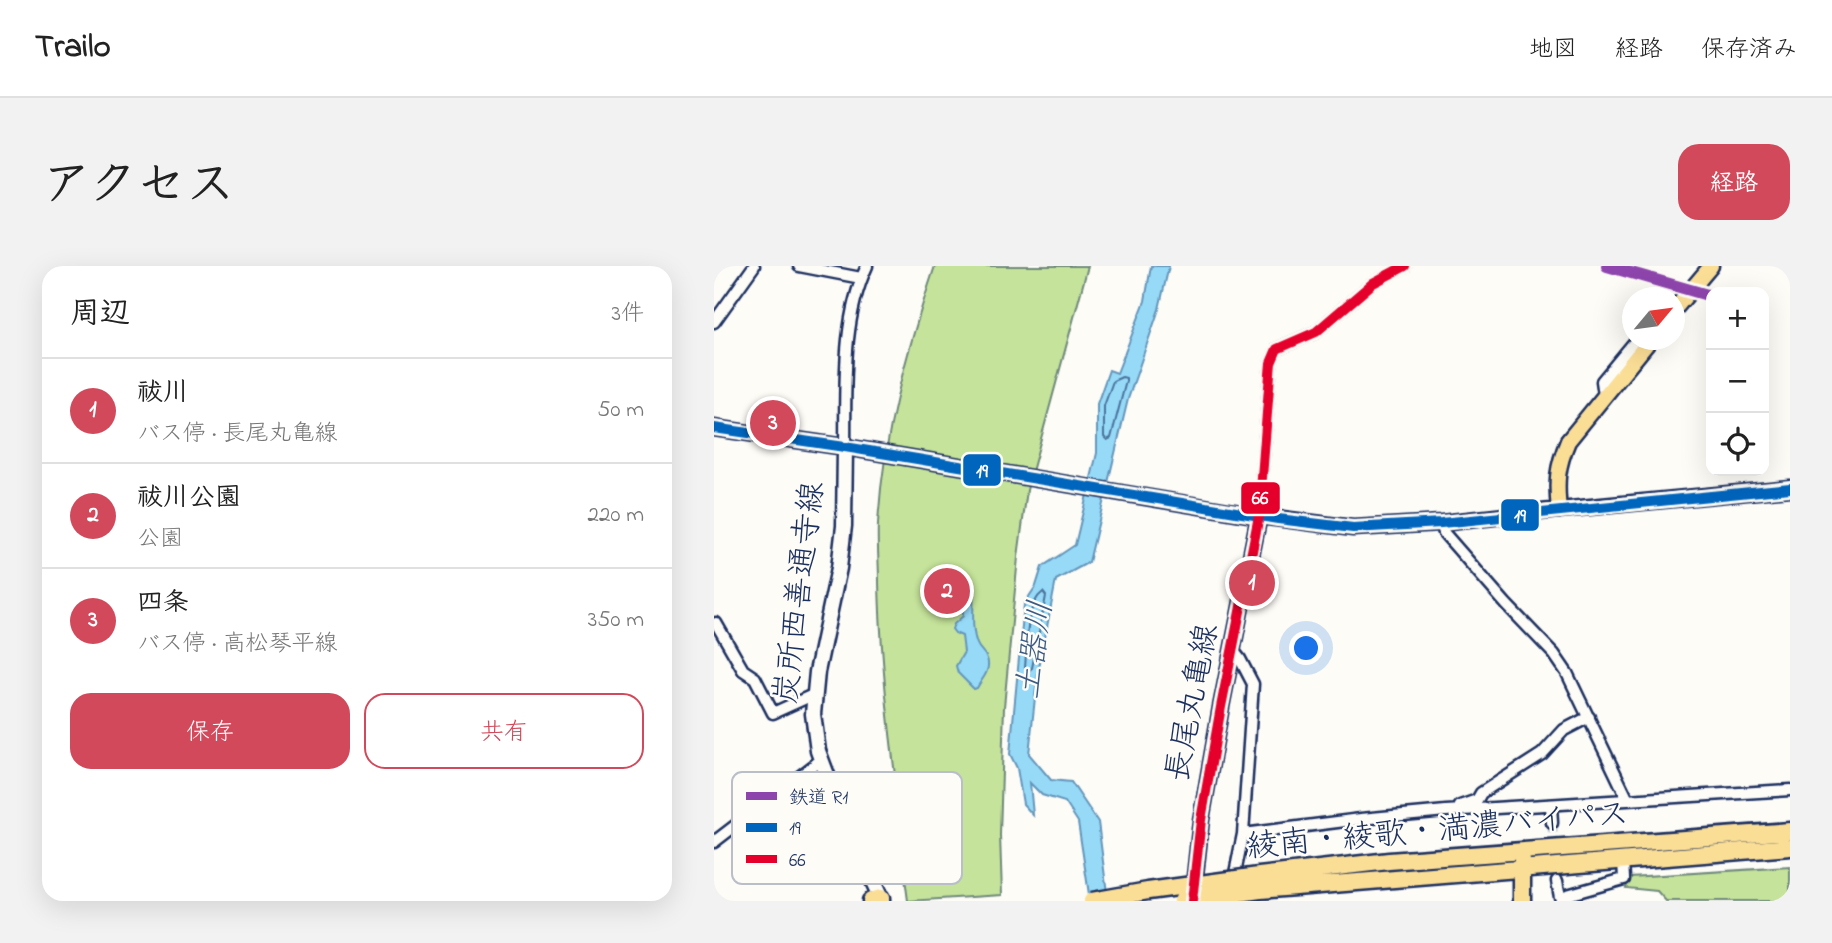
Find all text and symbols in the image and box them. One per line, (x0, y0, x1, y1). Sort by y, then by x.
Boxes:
text: Trailo (35, 24, 111, 72)
text: 地図 (1529, 33, 1577, 68)
text: 経路 (1615, 33, 1663, 68)
text: 保存済み (1701, 33, 1797, 68)
button: 経路 (1678, 144, 1790, 220)
text: アクセス (42, 151, 235, 223)
north arrow (1622, 287, 1685, 350)
map controls (1706, 287, 1769, 476)
button: + (1706, 287, 1769, 350)
text: 周辺 (70, 293, 130, 337)
text: 3件 (612, 298, 644, 331)
button: − (1706, 350, 1769, 413)
text: 祓川 (137, 375, 189, 413)
text: 1 (89, 394, 97, 427)
text: 50 m (597, 394, 644, 427)
pin: 3 (750, 397, 796, 449)
button: locate (1706, 413, 1769, 476)
text: バス停 · 長尾丸亀線 (137, 418, 337, 451)
line badge: 19 (962, 453, 1002, 487)
text: 19 (976, 459, 988, 486)
street label: 炭所西善通寺線 (764, 479, 838, 707)
text: 祓川公園 (137, 480, 241, 518)
line badge: 66 (1240, 481, 1281, 515)
text: 66 (1252, 486, 1269, 513)
line badge: 19 (1500, 498, 1540, 532)
text: 2 (87, 499, 99, 532)
text: 220 m (588, 499, 644, 532)
text: 19 (1514, 504, 1526, 531)
text: 公園 (137, 523, 183, 556)
pin: 1 (1229, 557, 1275, 609)
pin: 2 (924, 565, 970, 617)
text: 四条 (137, 585, 189, 623)
water label: 土器川 (1005, 598, 1067, 702)
text: 3 (88, 604, 98, 637)
text: 350 m (588, 604, 644, 637)
street label: 長尾丸亀線 (1156, 620, 1232, 786)
text: バス停 · 高松琴平線 (137, 628, 337, 661)
your location (1289, 631, 1323, 665)
button: 保存 (70, 693, 350, 769)
button: 共有 (364, 693, 644, 769)
legend (732, 772, 962, 884)
text: 鉄道 R1 (789, 785, 848, 812)
street label: 綾南・綾歌・満濃バイパス (1245, 792, 1631, 872)
text: 19 (789, 816, 801, 843)
text: 66 (789, 848, 806, 875)

